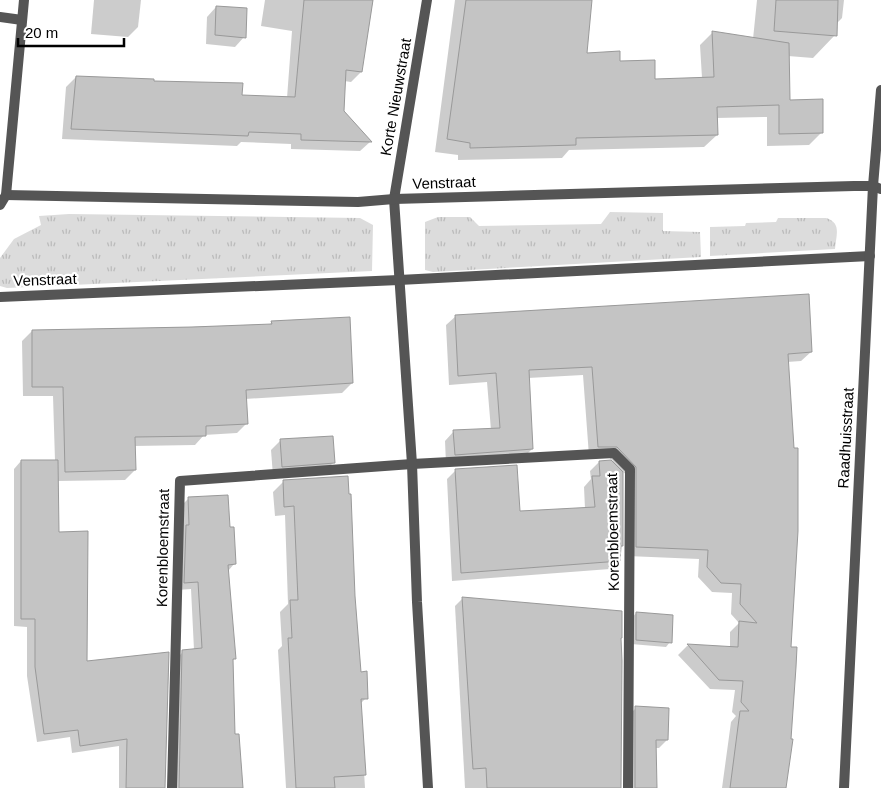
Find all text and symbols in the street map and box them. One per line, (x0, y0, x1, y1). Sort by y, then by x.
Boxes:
scale bar (18, 15, 124, 47)
text: 20 m (25, 24, 58, 41)
street label: Korte Nieuwstraat (377, 36, 414, 157)
street label: Venstraat (412, 173, 477, 192)
street label: Venstraat (13, 270, 78, 289)
street label: Raadhuisstraat (834, 386, 857, 489)
street label: Korenbloemstraat (603, 472, 622, 591)
street label: Korenbloemstraat (153, 488, 172, 607)

